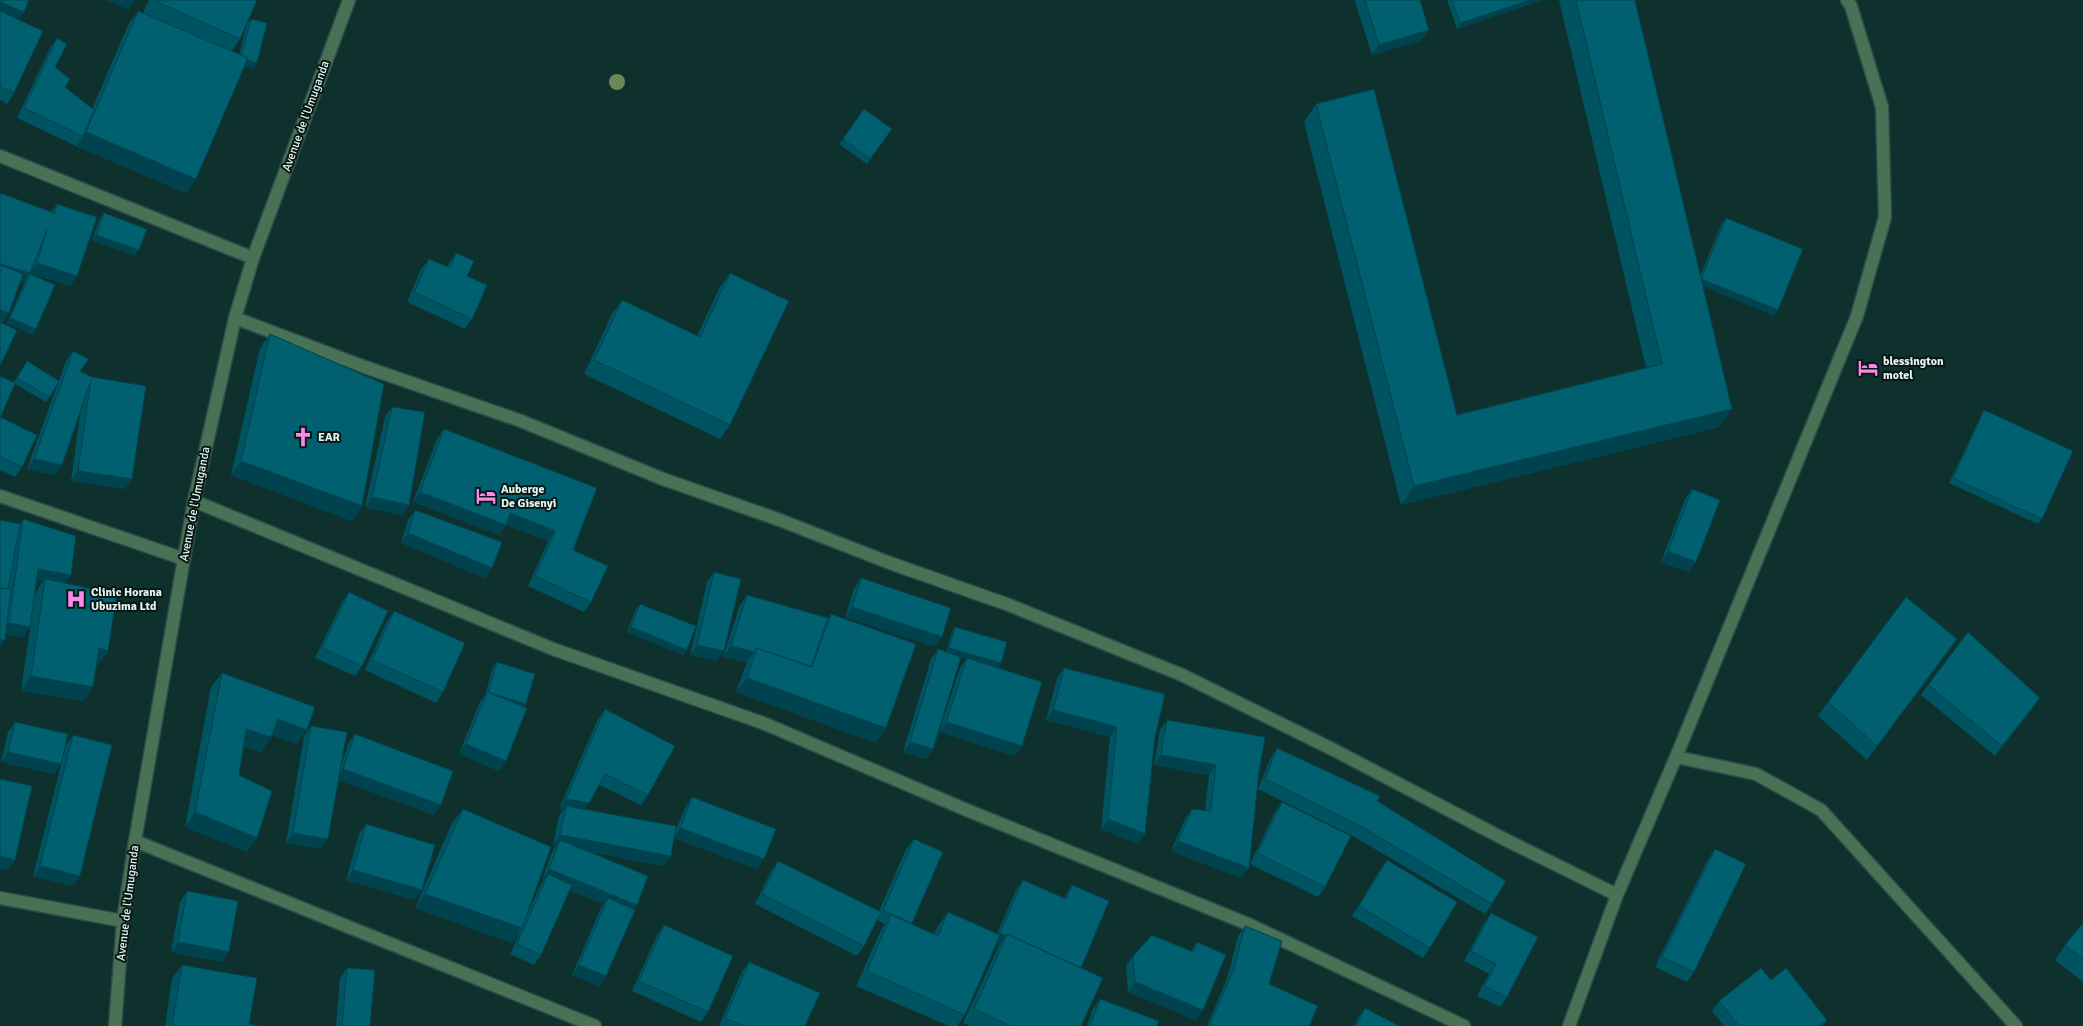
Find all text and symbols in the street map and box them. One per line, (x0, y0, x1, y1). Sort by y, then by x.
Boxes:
street label: Avenue de l'Umuganda (279, 59, 333, 173)
place label: blessington motel (1883, 354, 1944, 383)
hotel icon: blessington motel (1857, 357, 1879, 379)
church icon: EAR (292, 426, 314, 448)
place label: EAR (318, 430, 341, 445)
street label: Avenue de l'Umuganda (177, 445, 213, 563)
place label: Auberge De Gisenyi (501, 482, 556, 511)
hotel icon: Auberge De Gisenyi (475, 485, 497, 507)
place label: Clinic Horana Ubuzima Ltd (91, 585, 162, 614)
hospital icon: Clinic Horana Ubuzima Ltd (65, 588, 87, 610)
street label: Avenue de l'Umuganda (113, 844, 143, 962)

